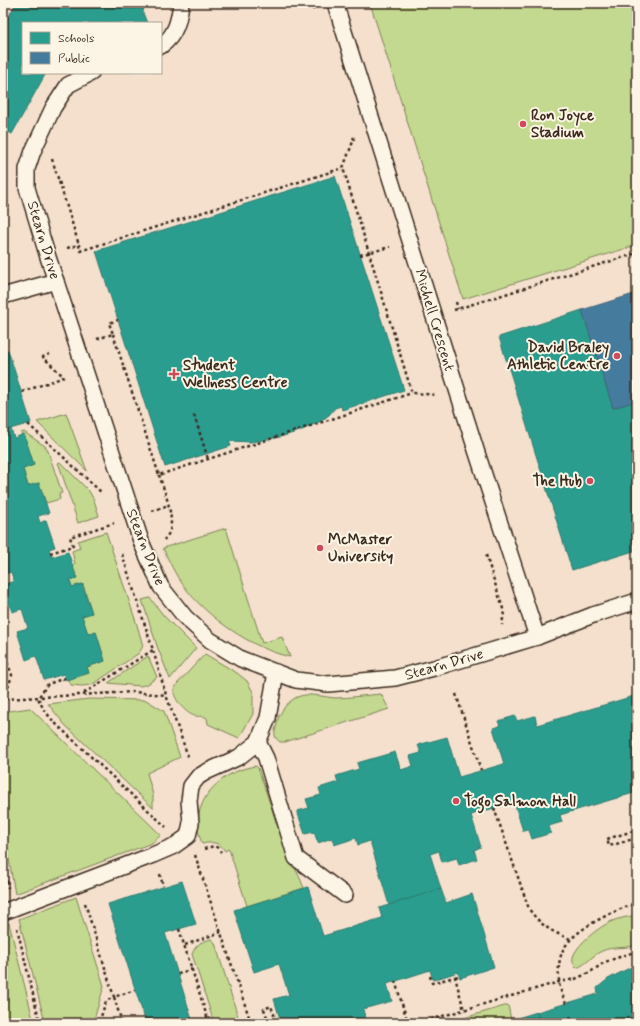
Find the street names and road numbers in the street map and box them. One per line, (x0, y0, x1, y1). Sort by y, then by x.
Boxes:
street label: Stearn Drive (22, 199, 65, 282)
street label: Michell Crescent (409, 267, 459, 374)
street label: Stearn Drive (121, 506, 170, 589)
street label: Stearn Drive (403, 644, 486, 686)

